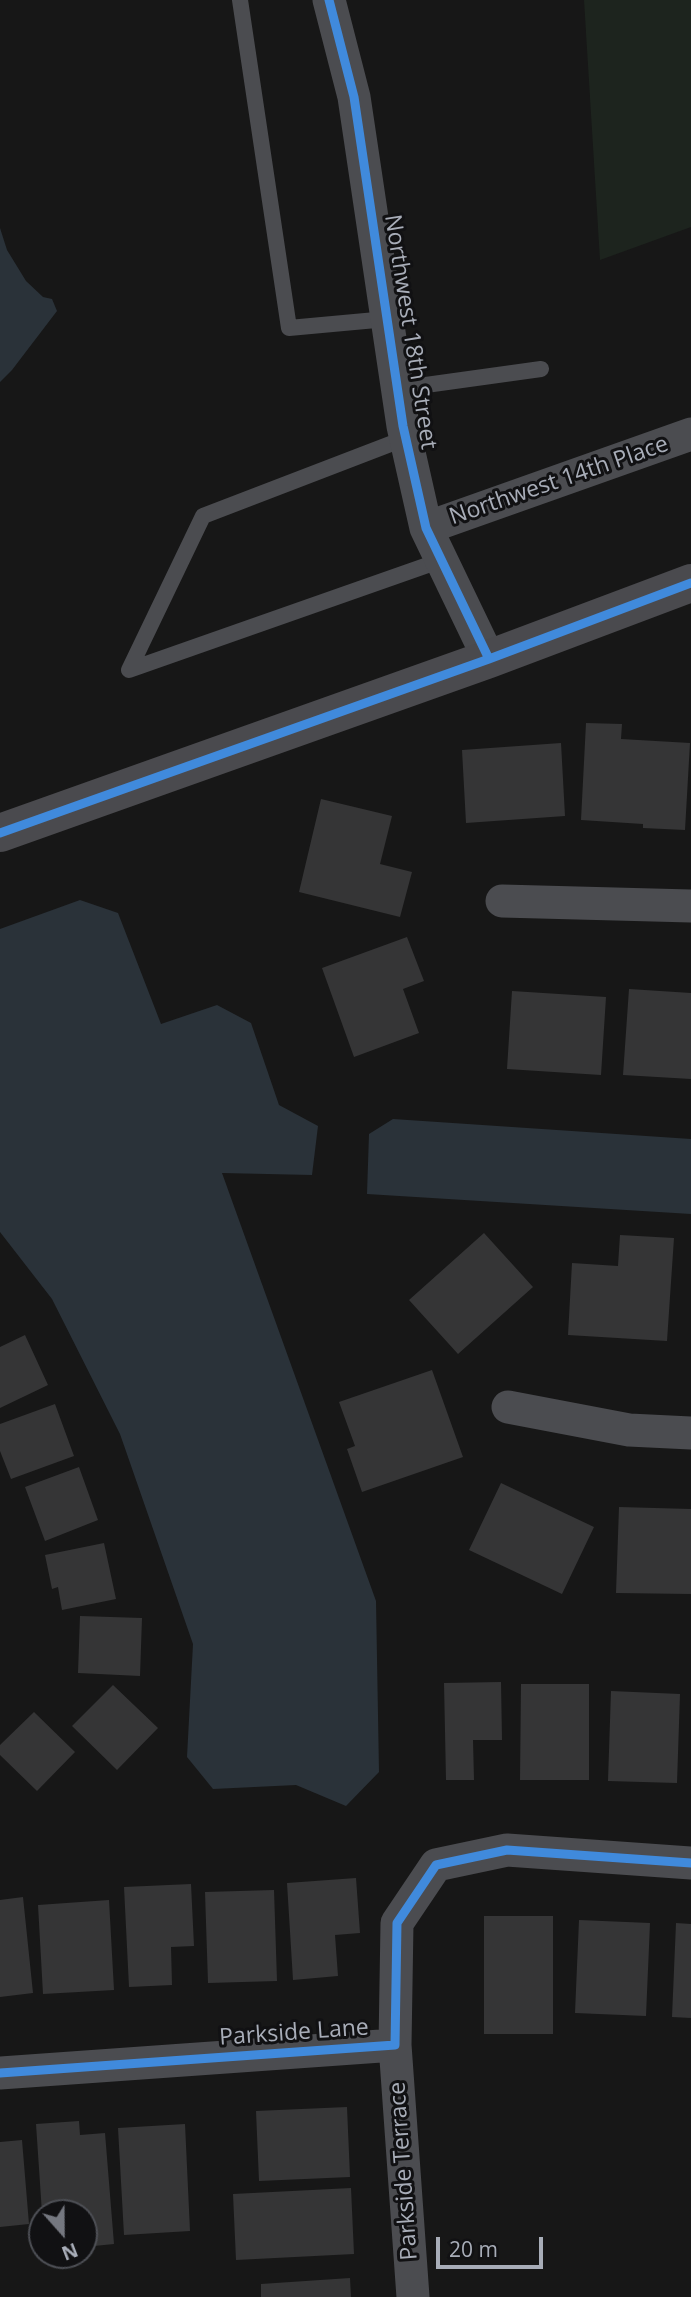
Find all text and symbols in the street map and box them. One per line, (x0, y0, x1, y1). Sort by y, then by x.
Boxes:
street label: Northwest 18th Street (378, 213, 442, 451)
street label: Northwest 14th Place (446, 431, 672, 531)
street label: Parkside Lane (218, 2014, 370, 2052)
street label: Parkside Terrace (384, 2081, 424, 2261)
north arrow (28, 2199, 98, 2269)
scale bar (439, 2224, 546, 2268)
text: 20 m (449, 2235, 498, 2263)
text: N (58, 2237, 82, 2267)

